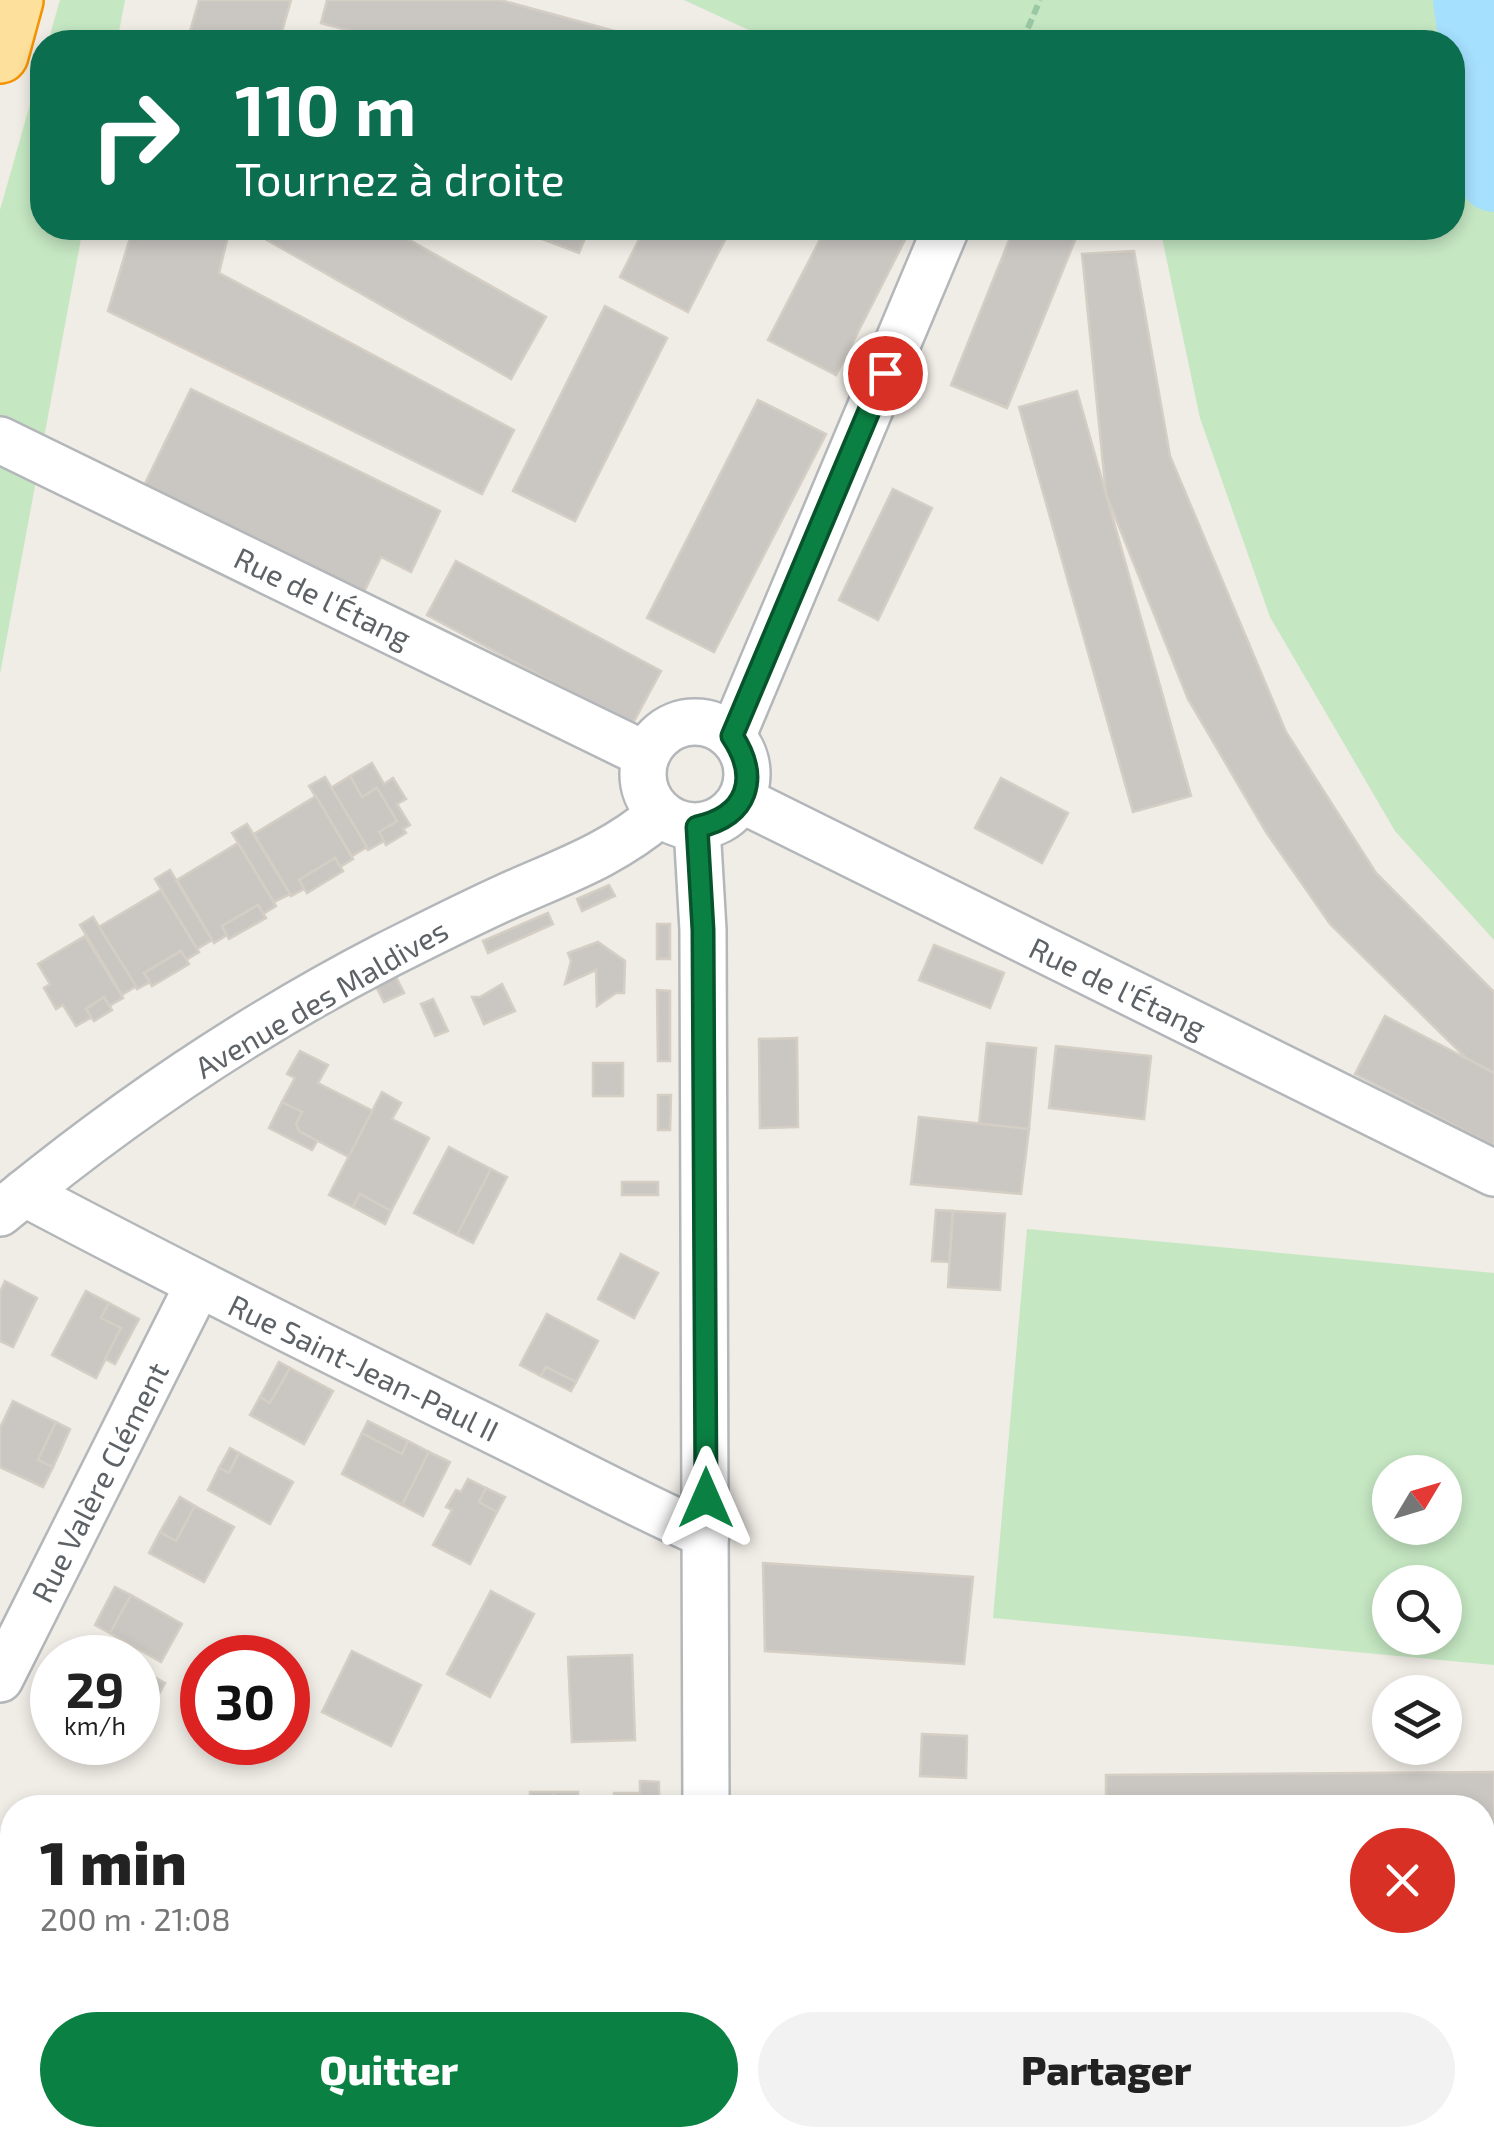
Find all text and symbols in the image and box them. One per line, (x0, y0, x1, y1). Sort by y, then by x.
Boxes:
text: 110 m (235, 66, 416, 150)
icon: right (70, 70, 200, 200)
text: Tournez à droite (235, 151, 565, 205)
pin (843, 331, 928, 416)
icon: arrive (858, 346, 913, 401)
street label: Rue de l'Étang (229, 539, 417, 655)
street label: Avenue des Maldives (188, 911, 454, 1085)
street label: Rue de l'Étang (1024, 929, 1212, 1045)
street label: Rue Saint-Jean-Paul II (223, 1286, 505, 1448)
street label: Rue Valère Clément (23, 1356, 175, 1608)
position arrow (654, 1446, 758, 1550)
north arrow (1372, 1455, 1462, 1545)
map controls (1372, 1455, 1462, 1765)
button: search (1372, 1565, 1462, 1655)
speed limit sign: 30 (180, 1635, 310, 1765)
text: 29 (66, 1658, 124, 1718)
button: layers (1372, 1675, 1462, 1765)
text: km/h (64, 1710, 126, 1740)
text: 1 min (40, 1825, 187, 1897)
button: close (1350, 1828, 1455, 1933)
text: 200 m · 21:08 (40, 1899, 231, 1937)
button: Quitter (40, 2012, 738, 2127)
button: Partager (758, 2012, 1455, 2127)

